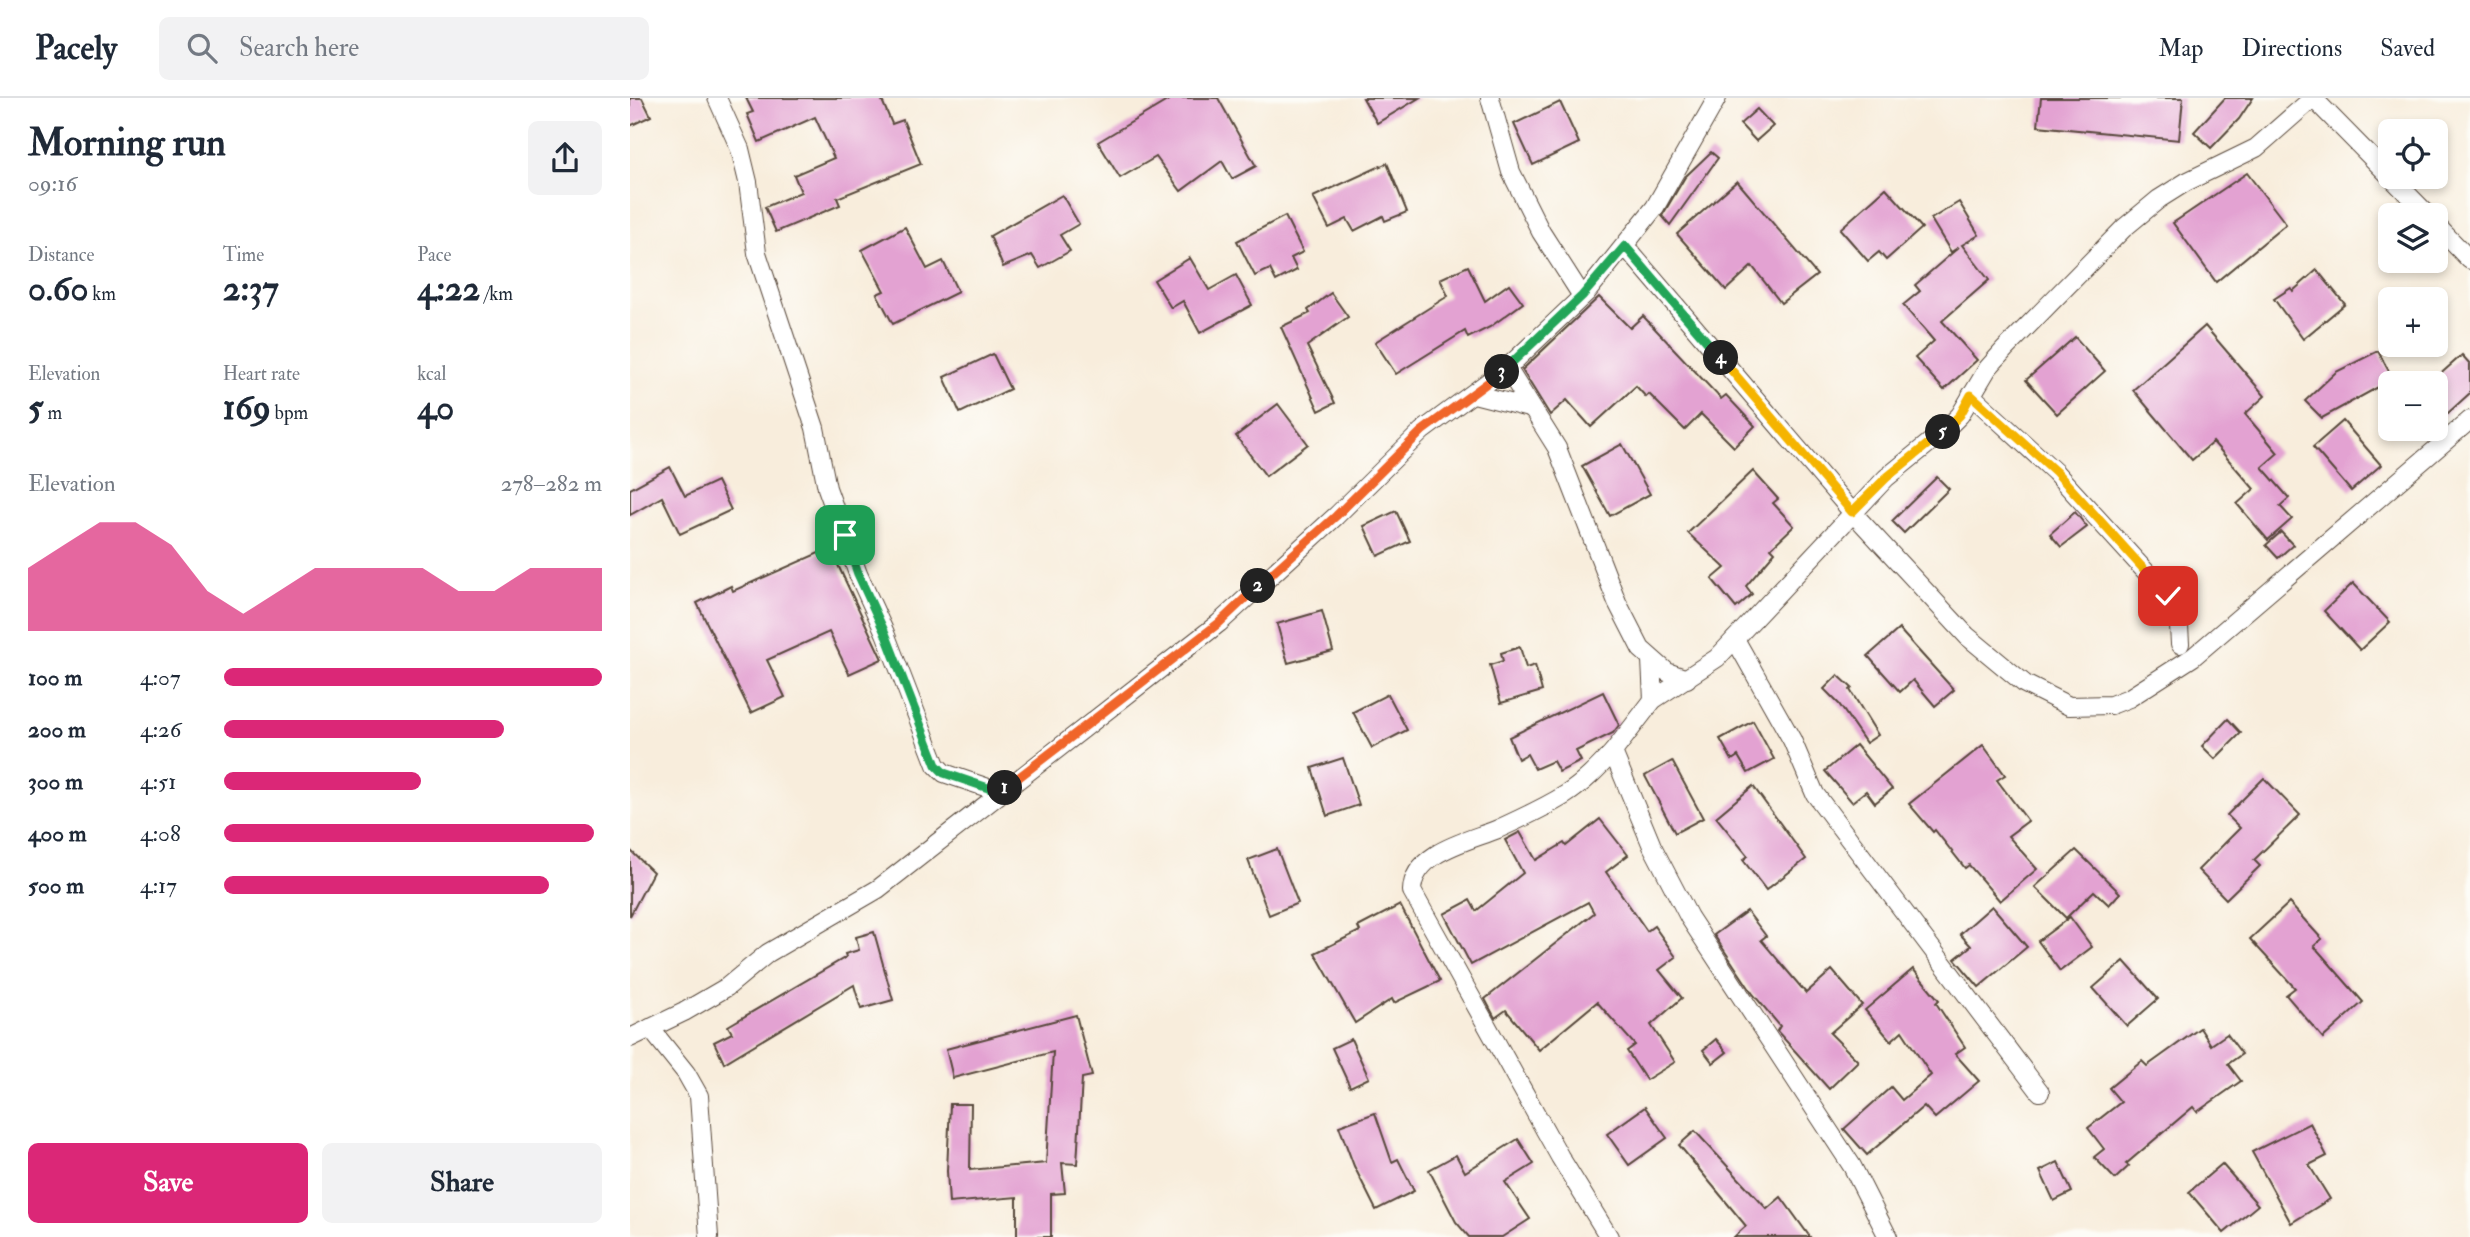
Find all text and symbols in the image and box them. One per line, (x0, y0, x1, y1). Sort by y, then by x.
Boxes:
search box (159, 17, 649, 80)
text: Pacely (35, 28, 117, 69)
icon: search (183, 29, 221, 67)
text: Search here (239, 32, 359, 64)
text: Map (2158, 33, 2203, 64)
text: Directions (2241, 33, 2342, 64)
text: Saved (2380, 33, 2435, 64)
text: Morning run (28, 119, 226, 167)
map controls (2378, 119, 2448, 441)
button: locate (2378, 119, 2448, 189)
button: share (528, 121, 602, 195)
text: 09:16 (28, 169, 77, 198)
button: layers (2378, 203, 2448, 273)
text: Distance (28, 243, 94, 267)
text: Time (223, 243, 264, 267)
text: Pace (417, 243, 451, 267)
text: 0.60 (28, 267, 88, 311)
text: 2:37 (223, 267, 279, 311)
text: 4:22 (417, 267, 480, 311)
text: km (88, 282, 116, 306)
text: /km (480, 282, 513, 306)
button: + (2378, 287, 2448, 357)
pin: 4 (1704, 341, 1738, 376)
text: 4 (1715, 345, 1726, 369)
pin: 3 (1484, 354, 1520, 390)
text: 3 (1498, 359, 1505, 383)
text: Elevation (28, 362, 100, 386)
text: Heart rate (223, 362, 300, 386)
text: kcal (417, 362, 446, 386)
button: − (2378, 371, 2448, 441)
text: 5 (28, 386, 43, 430)
text: 169 (223, 386, 271, 430)
text: 40 (417, 386, 454, 430)
text: m (43, 401, 62, 425)
text: bpm (271, 401, 308, 425)
pin: 5 (1926, 414, 1960, 450)
text: 5 (1938, 419, 1947, 443)
text: Elevation (28, 469, 116, 498)
text: 278–282 m (501, 469, 602, 498)
pin (815, 505, 875, 565)
icon: arrive (826, 516, 864, 554)
pin (2138, 566, 2198, 626)
pin: 2 (1240, 568, 1276, 603)
text: 2 (1253, 573, 1262, 597)
icon: check (2149, 577, 2187, 615)
text: 100 m (28, 663, 82, 692)
text: 4:07 (140, 663, 180, 692)
text: 200 m (28, 715, 86, 744)
text: 4:26 (140, 715, 181, 744)
text: 300 m (28, 767, 83, 796)
text: 4:51 (140, 767, 176, 796)
pin: 1 (988, 770, 1022, 806)
text: 1 (1001, 775, 1008, 799)
text: 400 m (28, 819, 87, 848)
text: 4:08 (140, 819, 181, 848)
text: 500 m (28, 871, 84, 900)
text: 4:17 (140, 871, 177, 900)
button: Save (28, 1143, 308, 1223)
button: Share (322, 1143, 602, 1223)

